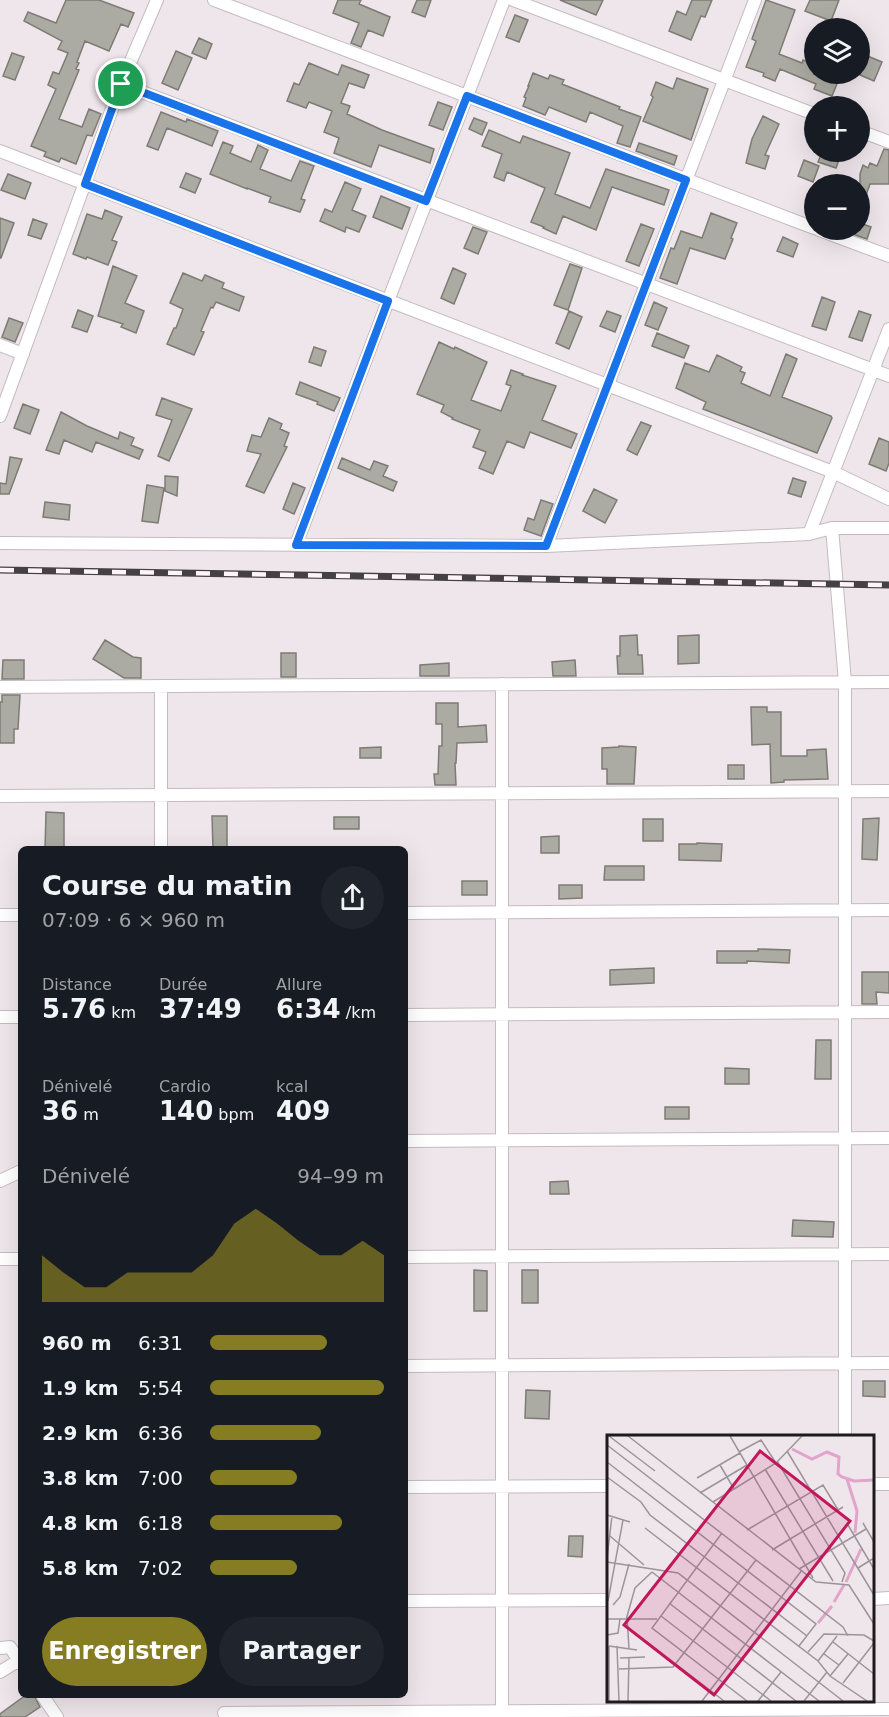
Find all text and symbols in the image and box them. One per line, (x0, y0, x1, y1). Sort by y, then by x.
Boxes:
map controls (804, 18, 870, 240)
button: layers (804, 18, 870, 84)
pin (95, 58, 146, 109)
icon: arrive (104, 67, 137, 100)
button: + (804, 96, 870, 162)
button: − (804, 174, 870, 240)
button: share (321, 866, 384, 929)
text: Course du matin (42, 870, 292, 901)
text: 07:09 · 6 × 960 m (42, 908, 225, 932)
text: Distance (42, 975, 112, 994)
text: Durée (159, 975, 207, 994)
text: Allure (276, 975, 322, 994)
text: 5.76 (42, 994, 106, 1024)
text: 37:49 (159, 994, 242, 1024)
text: 6:34 (276, 994, 341, 1024)
text: km (106, 1003, 136, 1022)
text: /km (341, 1003, 376, 1022)
text: Dénivelé (42, 1077, 112, 1096)
text: Cardio (159, 1077, 211, 1096)
text: kcal (276, 1077, 308, 1096)
text: 36 (42, 1096, 78, 1126)
text: 140 (159, 1096, 213, 1126)
text: 409 (276, 1096, 330, 1126)
text: m (78, 1105, 99, 1124)
text: bpm (213, 1105, 254, 1124)
text: Dénivelé (42, 1164, 130, 1188)
text: 94–99 m (297, 1164, 384, 1188)
text: 960 m (42, 1331, 112, 1355)
text: 6:31 (138, 1331, 183, 1355)
text: 1.9 km (42, 1376, 119, 1400)
text: 5:54 (138, 1376, 183, 1400)
text: 2.9 km (42, 1421, 119, 1445)
text: 6:36 (138, 1421, 183, 1445)
inset map (607, 1435, 874, 1702)
text: 3.8 km (42, 1466, 119, 1490)
text: 7:00 (138, 1466, 183, 1490)
text: 4.8 km (42, 1511, 119, 1535)
text: 6:18 (138, 1511, 183, 1535)
text: 5.8 km (42, 1556, 119, 1580)
text: 7:02 (138, 1556, 183, 1580)
button: Enregistrer (42, 1617, 207, 1686)
button: Partager (219, 1617, 384, 1686)

